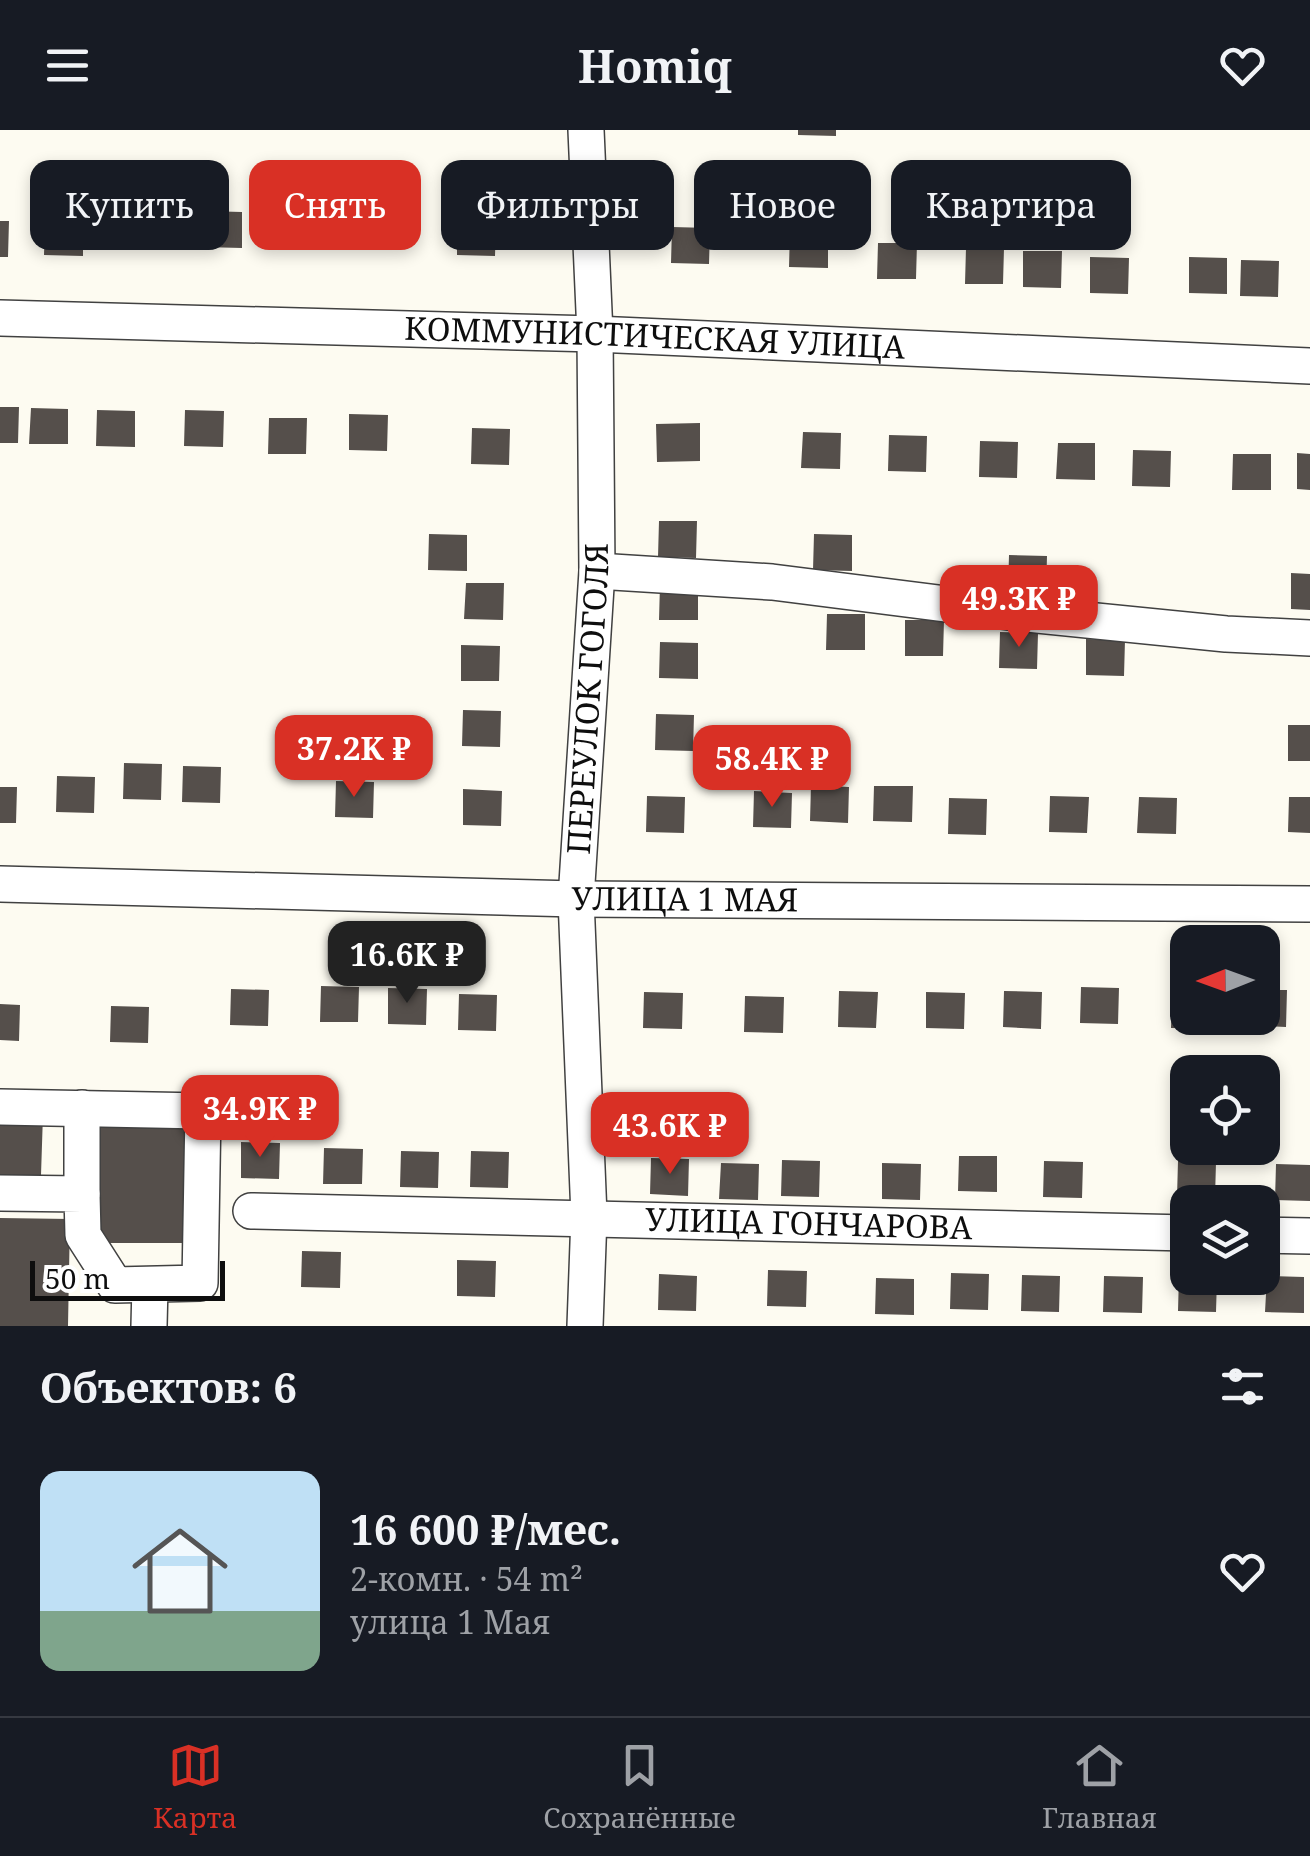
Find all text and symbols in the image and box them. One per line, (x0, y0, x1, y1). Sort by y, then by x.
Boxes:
text: Homiq (578, 35, 732, 96)
icon: menu (40, 38, 95, 93)
icon: heart (1215, 38, 1270, 93)
chip: Купить (30, 160, 229, 250)
chip: Снять (249, 160, 421, 250)
chip: Фильтры (441, 160, 674, 250)
chip: Новое (694, 160, 871, 250)
chip: Квартира (891, 160, 1131, 250)
street label: КОММУНИСТИЧЕСКАЯ УЛИЦА (404, 306, 907, 368)
street label: ПЕРЕУЛОК ГОГОЛЯ (556, 543, 617, 856)
pin: 49.3K ₽ (927, 565, 1111, 650)
text: 49.3K ₽ (962, 576, 1076, 619)
pin: 37.2K ₽ (262, 715, 446, 800)
pin: 58.4K ₽ (680, 725, 864, 810)
text: 37.2K ₽ (297, 726, 411, 769)
text: 58.4K ₽ (715, 736, 829, 779)
street label: УЛИЦА 1 МАЯ (571, 876, 798, 921)
pin: 16.6K ₽ (315, 921, 499, 1006)
north arrow (1170, 925, 1280, 1035)
map controls (1170, 925, 1280, 1295)
text: 16.6K ₽ (350, 932, 464, 975)
button: locate (1170, 1055, 1280, 1165)
pin: 34.9K ₽ (168, 1075, 352, 1160)
text: 34.9K ₽ (203, 1086, 317, 1129)
pin: 43.6K ₽ (578, 1092, 762, 1177)
text: 43.6K ₽ (613, 1103, 727, 1146)
button: layers (1170, 1185, 1280, 1295)
street label: УЛИЦА ГОНЧАРОВА (645, 1197, 973, 1248)
scale bar (30, 1256, 225, 1300)
text: 50 m (45, 1259, 110, 1297)
text: Объектов: 6 (40, 1358, 297, 1415)
icon: filters (1215, 1359, 1270, 1414)
text: 16 600 ₽/мес. (350, 1500, 621, 1557)
icon: home (120, 1511, 240, 1631)
icon: heart (1215, 1544, 1270, 1599)
text: 2-комн. · 54 m² (350, 1557, 583, 1600)
text: улица 1 Мая (350, 1600, 550, 1643)
tab: Карта (153, 1738, 237, 1836)
tab: Сохранённые (543, 1738, 736, 1836)
tab: Главная (1042, 1738, 1157, 1836)

